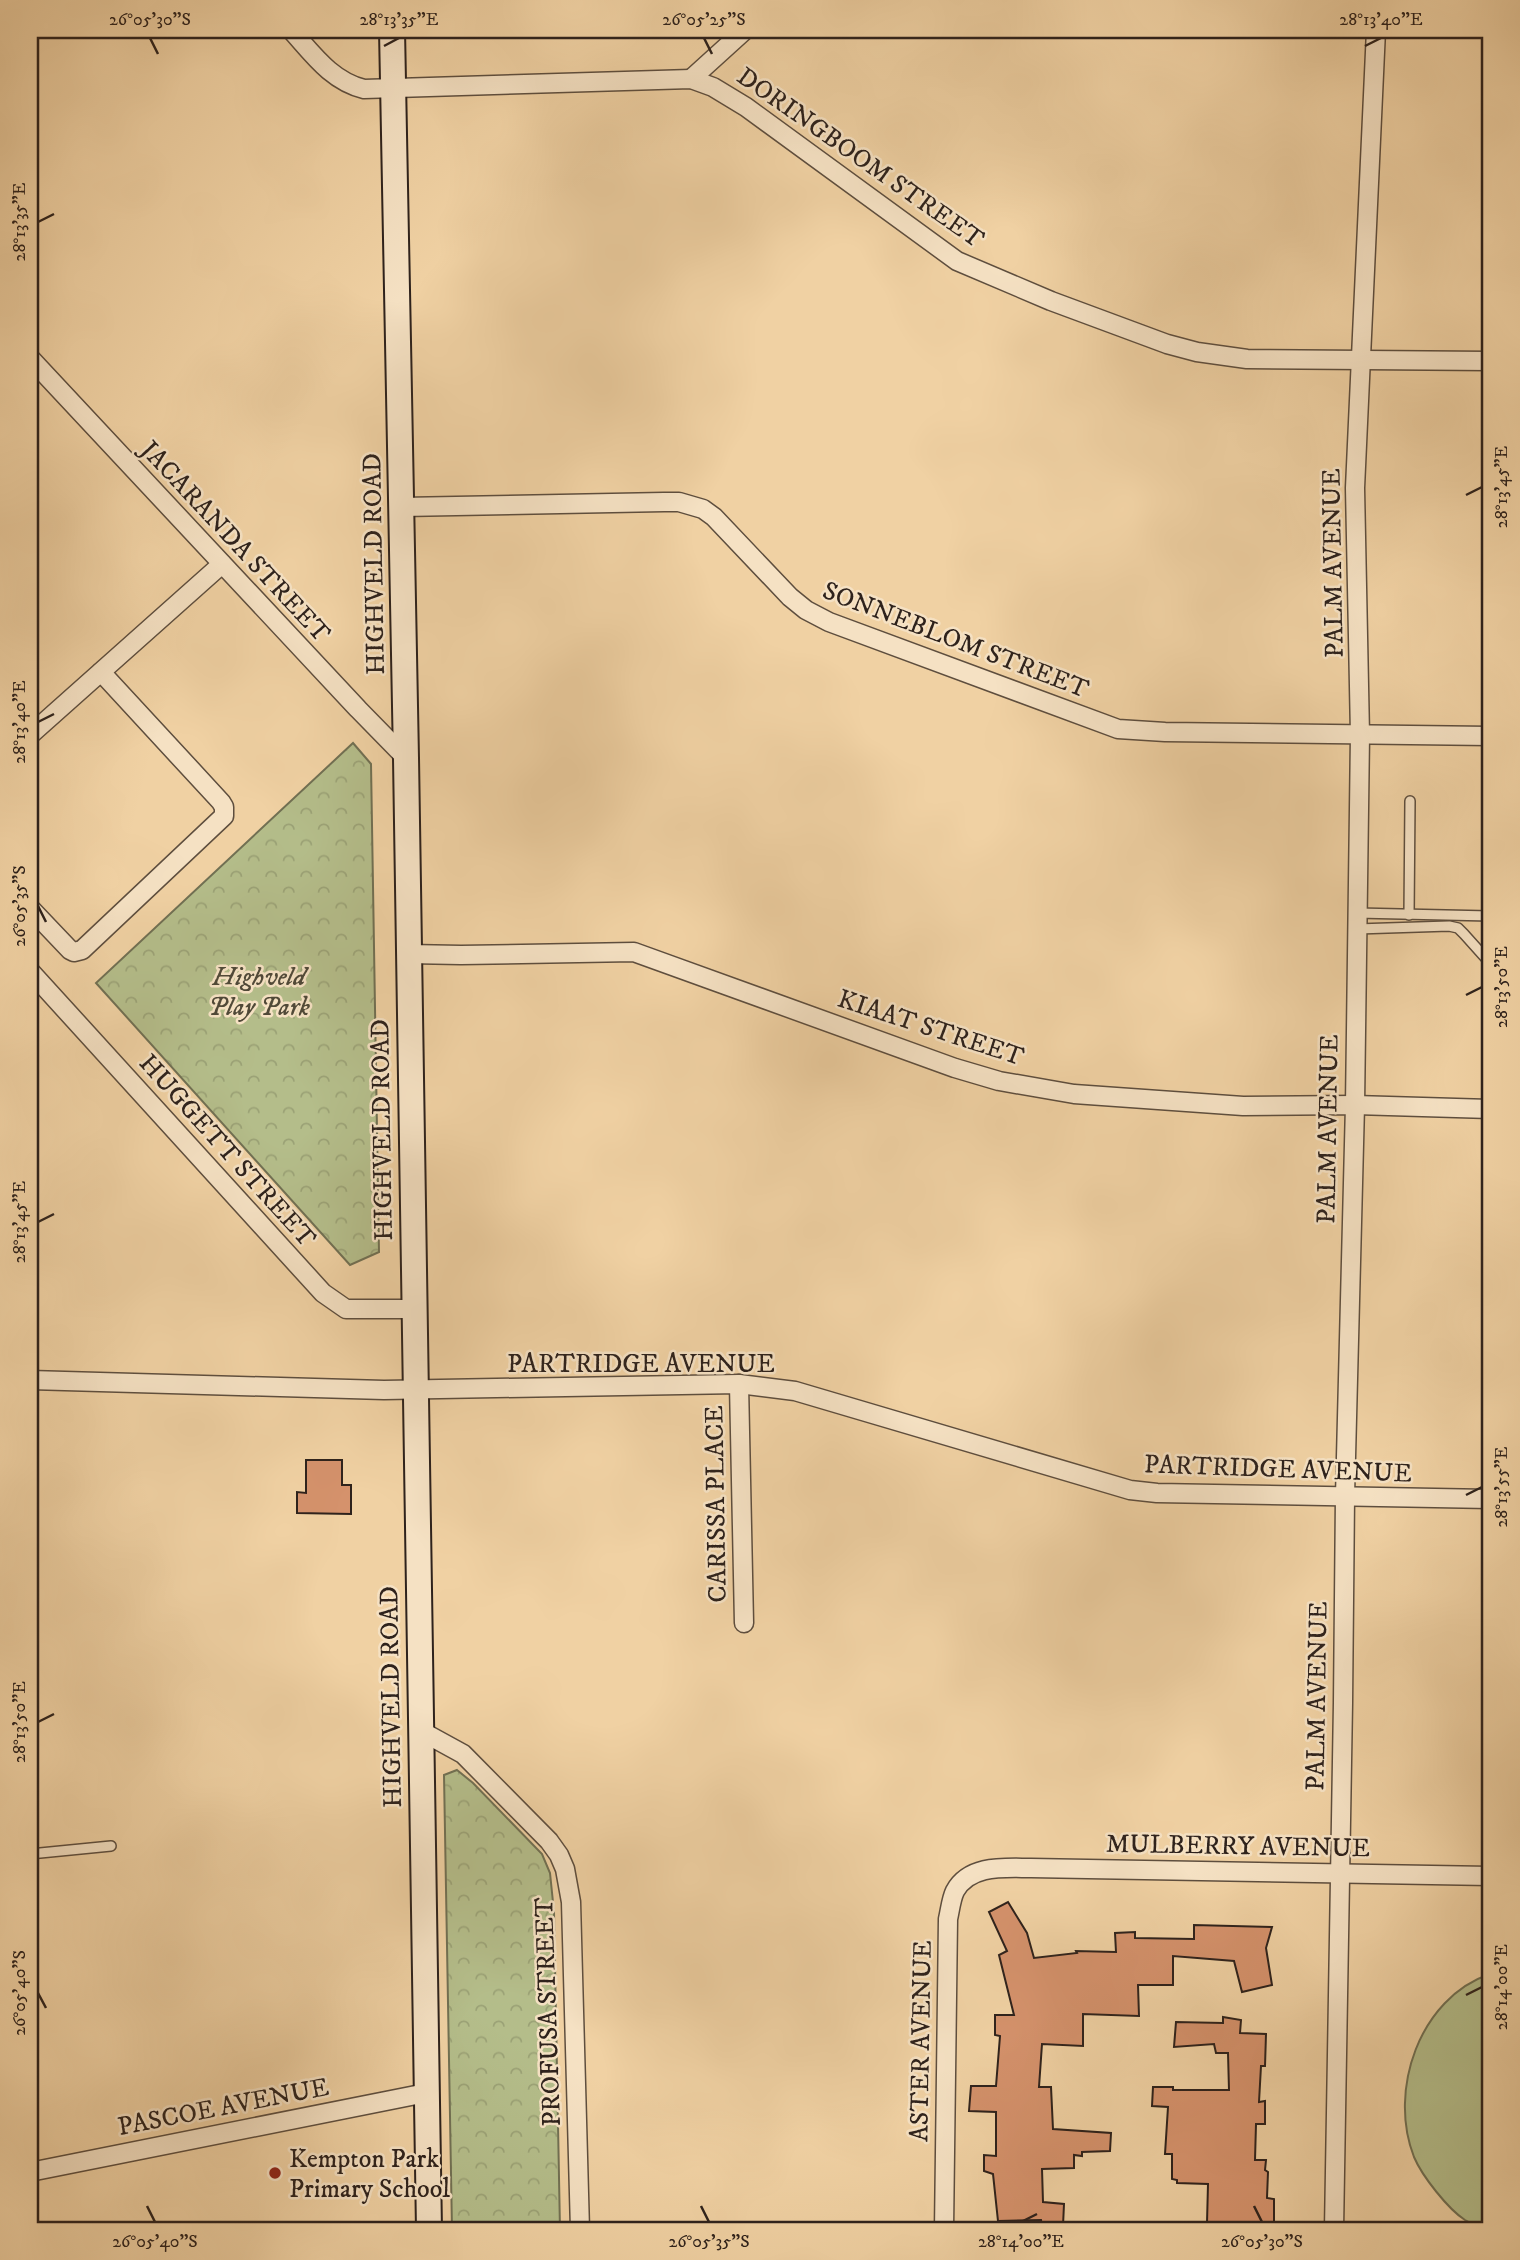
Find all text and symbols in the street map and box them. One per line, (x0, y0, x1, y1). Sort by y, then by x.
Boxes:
text: 26°05'30"S (109, 9, 191, 31)
text: 28°13'35"E (360, 9, 439, 31)
text: 26°05'25"S (662, 9, 746, 31)
text: 28°13'40"E (1339, 9, 1423, 31)
street label: DORINGBOOM STREET (730, 60, 990, 256)
text: 28°13'35"E (9, 182, 31, 261)
street label: JACARANDA STREET (132, 433, 337, 650)
text: 28°13'45"E (1491, 446, 1513, 528)
street label: HIGHVELD ROAD (356, 453, 393, 675)
street label: PALM AVENUE (1315, 468, 1352, 658)
street label: SONNEBLOM STREET (818, 574, 1094, 707)
text: 28°13'40"E (9, 680, 31, 764)
text: 26°05'35"S (9, 865, 31, 947)
text: 28°13'50"E (1491, 946, 1513, 1028)
park label: Highveld Play Park (208, 961, 310, 1024)
street label: KIAAT STREET (833, 983, 1028, 1074)
street label: HIGHVELD ROAD (364, 1019, 401, 1241)
street label: PALM AVENUE (1310, 1034, 1347, 1224)
street label: HUGGETT STREET (131, 1047, 323, 1255)
text: 28°13'45"E (9, 1181, 31, 1263)
street label: PARTRIDGE AVENUE (507, 1348, 775, 1381)
street label: CARISSA PLACE (698, 1405, 735, 1603)
text: 28°13'55"E (1491, 1446, 1513, 1528)
street label: PARTRIDGE AVENUE (1143, 1448, 1412, 1491)
street label: HIGHVELD ROAD (373, 1586, 410, 1808)
street label: PALM AVENUE (1299, 1601, 1336, 1791)
text: 28°13'50"E (9, 1681, 31, 1763)
street label: MULBERRY AVENUE (1106, 1828, 1370, 1865)
street label: PROFUSA STREET (528, 1896, 569, 2127)
street label: ASTER AVENUE (903, 1940, 940, 2142)
text: 28°14'00"E (1491, 1944, 1513, 2030)
text: 26°05'40"S (9, 1950, 31, 2036)
street label: PASCOE AVENUE (115, 2071, 332, 2144)
place label: Kempton Park Primary School (289, 2143, 450, 2206)
marker: Kempton Park Primary School (267, 2165, 283, 2181)
text: 26°05'40"S (112, 2231, 198, 2253)
text: 26°05'35"S (668, 2231, 750, 2253)
text: 28°14'00"E (978, 2231, 1064, 2253)
text: 26°05'30"S (1221, 2231, 1303, 2253)

